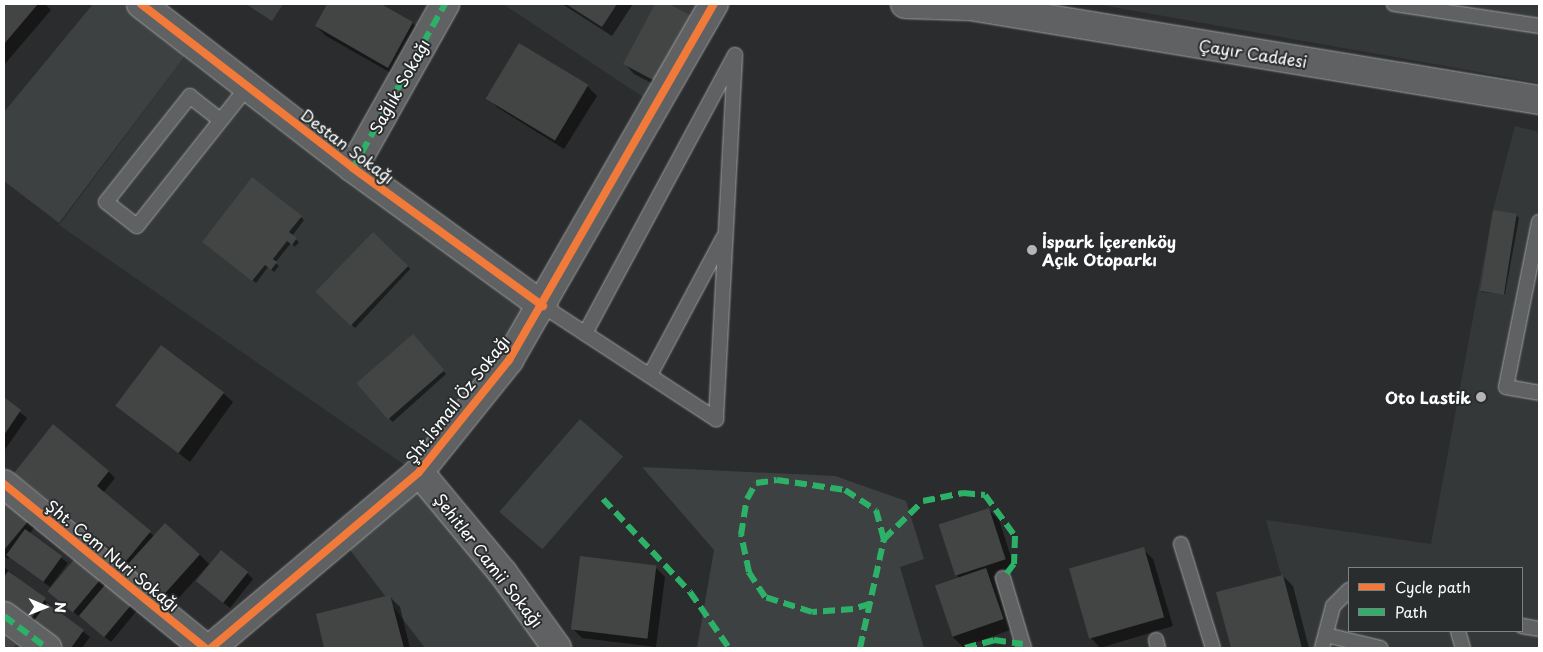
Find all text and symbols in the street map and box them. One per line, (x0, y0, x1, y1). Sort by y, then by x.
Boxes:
street label: Sağlık Sokağı (365, 35, 433, 137)
street label: Çayır Caddesi (1198, 35, 1308, 71)
street label: Destan Sokağı (298, 105, 398, 187)
place label: İspark İçerenköy Açık Otoparkı (1042, 231, 1177, 269)
marker: İspark İçerenköy Açık Otoparkı (1026, 244, 1038, 256)
street label: Şht.İsmail Öz Sokağı (401, 331, 513, 467)
place label: Oto Lastik (1385, 387, 1471, 407)
marker: Oto Lastik (1475, 391, 1487, 403)
street label: Şehitler Camii Sokağı (430, 488, 548, 632)
street label: Şht. Cem Nuri Sokağı (42, 495, 184, 615)
legend (1348, 567, 1523, 632)
text: Cycle path (1395, 575, 1471, 598)
north arrow (20, 582, 70, 632)
text: Path (1395, 600, 1427, 623)

